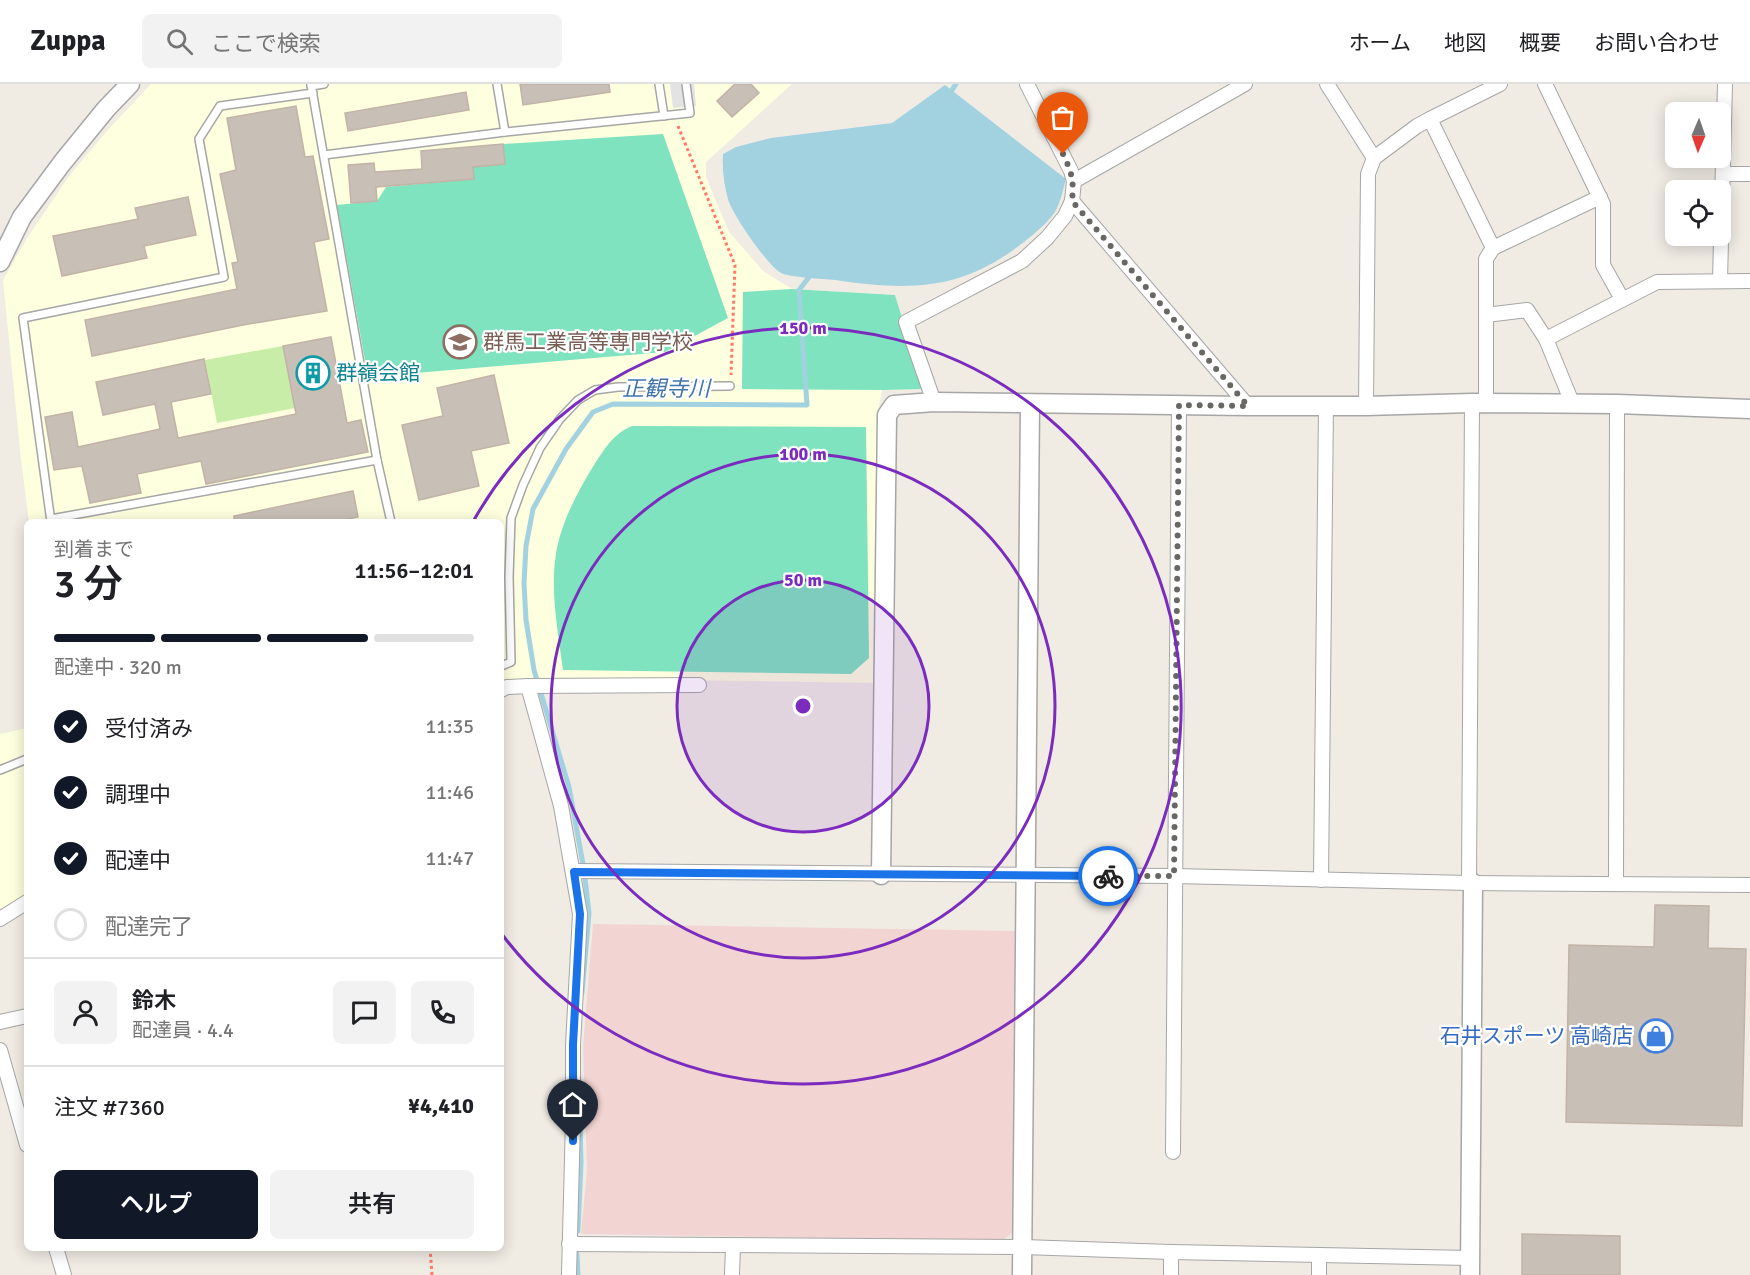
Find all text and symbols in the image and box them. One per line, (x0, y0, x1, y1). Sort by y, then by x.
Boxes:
search box (142, 14, 562, 68)
text: Zuppa (30, 24, 106, 58)
icon: search (163, 25, 196, 58)
text: ここで検索 (211, 30, 321, 57)
text: ホーム (1349, 30, 1411, 56)
text: 地図 (1444, 30, 1486, 56)
text: 概要 (1519, 30, 1561, 56)
text: お問い合わせ (1594, 30, 1720, 56)
pin (1037, 92, 1088, 154)
icon: bag (1046, 101, 1079, 134)
north arrow (1665, 102, 1731, 168)
map controls (1665, 102, 1731, 246)
button: locate (1665, 180, 1731, 246)
text: 150 m (779, 317, 827, 339)
school or university icon: 群馬工業高等専門学校 (442, 324, 478, 360)
place label: 群馬工業高等専門学校 (483, 329, 693, 355)
building icon: 群嶺会館 (295, 355, 331, 391)
place label: 群嶺会館 (336, 360, 420, 386)
water label: 正観寺川 (622, 375, 712, 402)
text: 100 m (779, 443, 827, 465)
text: 到着まで (54, 537, 134, 562)
text: 11:56–12:01 (355, 557, 474, 584)
text: 3 分 (54, 560, 123, 608)
text: 50 m (784, 569, 822, 591)
text: 配達中 · 320 m (54, 655, 182, 680)
centre of rings (793, 696, 813, 716)
icon: check (54, 710, 87, 743)
text: 11:35 (425, 714, 474, 739)
text: 受付済み (105, 715, 193, 742)
icon: check (54, 776, 87, 809)
text: 11:46 (425, 780, 474, 805)
text: 調理中 (105, 781, 171, 808)
icon: check (54, 842, 87, 875)
text: 11:47 (425, 846, 474, 871)
courier (1078, 846, 1138, 906)
text: 配達中 (105, 847, 171, 874)
icon: bike (1092, 860, 1125, 893)
text: 配達完了 (105, 913, 193, 940)
button: person (54, 981, 117, 1044)
button: chat (333, 981, 396, 1044)
button: phone (411, 981, 474, 1044)
text: 鈴木 (132, 987, 176, 1014)
text: 配達員 · 4.4 (132, 1018, 234, 1043)
shop icon: 石井スポーツ 高崎店 (1638, 1018, 1674, 1054)
place label: 石井スポーツ 高崎店 (1440, 1023, 1633, 1049)
pin (547, 1079, 598, 1141)
icon: home (556, 1088, 589, 1121)
text: ¥4,410 (408, 1092, 474, 1119)
text: 注文 #7360 (54, 1094, 165, 1121)
button: ヘルプ (54, 1170, 258, 1239)
button: 共有 (270, 1170, 474, 1239)

